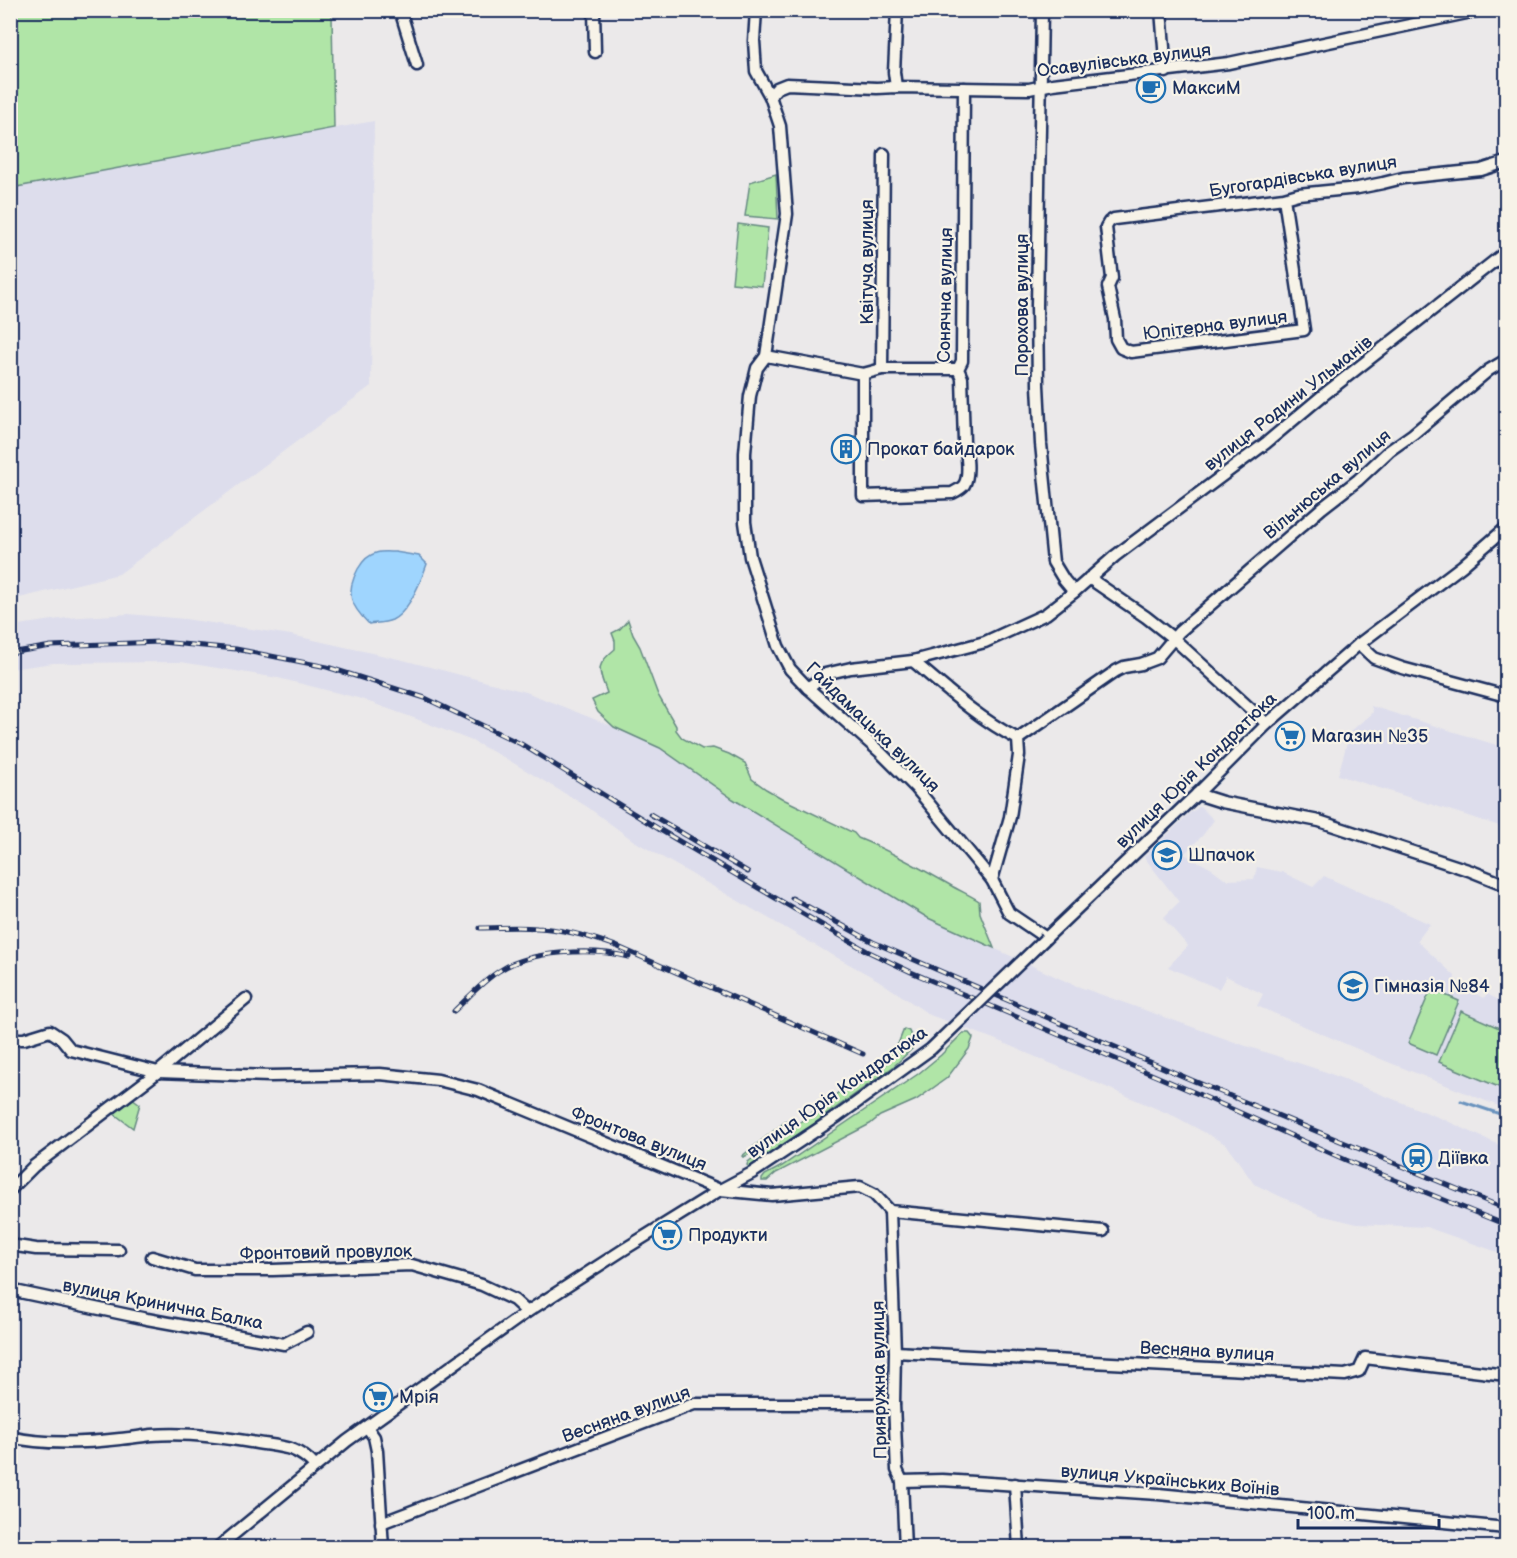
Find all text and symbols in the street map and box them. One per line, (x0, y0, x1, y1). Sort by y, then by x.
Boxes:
street label: Осавулівська вулиця (1036, 39, 1212, 82)
cafe icon: МаксиМ (1135, 72, 1167, 104)
place label: МаксиМ (1172, 78, 1241, 99)
street label: Бугогардівська вулиця (1208, 151, 1398, 202)
street label: Квітуча вулиця (857, 199, 878, 325)
street label: Сонячна вулиця (934, 227, 957, 363)
street label: Порохова вулиця (1012, 233, 1033, 377)
street label: Юпітерна вулиця (1142, 306, 1288, 345)
street label: вулиця Родини Ульманів (1200, 331, 1377, 475)
street label: Вільнюська вулиця (1259, 425, 1395, 544)
building icon: Прокат байдарок (830, 433, 862, 465)
place label: Прокат байдарок (867, 439, 1015, 460)
street label: Гайдамацька вулиця (801, 658, 944, 797)
street label: вулиця Юрія Кондратюка (1112, 688, 1281, 853)
supermarket icon: Магазин №35 (1274, 720, 1306, 752)
place label: Магазин №35 (1311, 726, 1428, 747)
school or university icon: Шпачок (1151, 839, 1183, 871)
place label: Шпачок (1188, 845, 1255, 866)
school or university icon: Гімназія №84 (1337, 970, 1369, 1002)
place label: Гімназія №84 (1374, 976, 1490, 997)
street label: вулиця Юрія Кондратюка (743, 1022, 932, 1163)
street label: Фронтова вулиця (568, 1102, 710, 1175)
station icon: Діївка (1401, 1142, 1433, 1174)
place label: Діївка (1438, 1148, 1489, 1169)
supermarket icon: Продукти (651, 1219, 683, 1251)
place label: Продукти (688, 1225, 768, 1246)
street label: Фронтовий провулок (240, 1240, 413, 1265)
street label: вулиця Кринична Балка (61, 1275, 265, 1334)
street label: Прияружна вулиця (868, 1300, 891, 1460)
street label: Весняна вулиця (1139, 1337, 1275, 1366)
supermarket icon: Мрія (362, 1381, 394, 1413)
street label: Весняна вулиця (559, 1382, 693, 1447)
place label: Мрія (399, 1387, 439, 1408)
street label: вулиця Українських Воїнів (1060, 1460, 1281, 1501)
scale bar (1298, 1492, 1439, 1530)
text: 100 m (1307, 1503, 1355, 1524)

